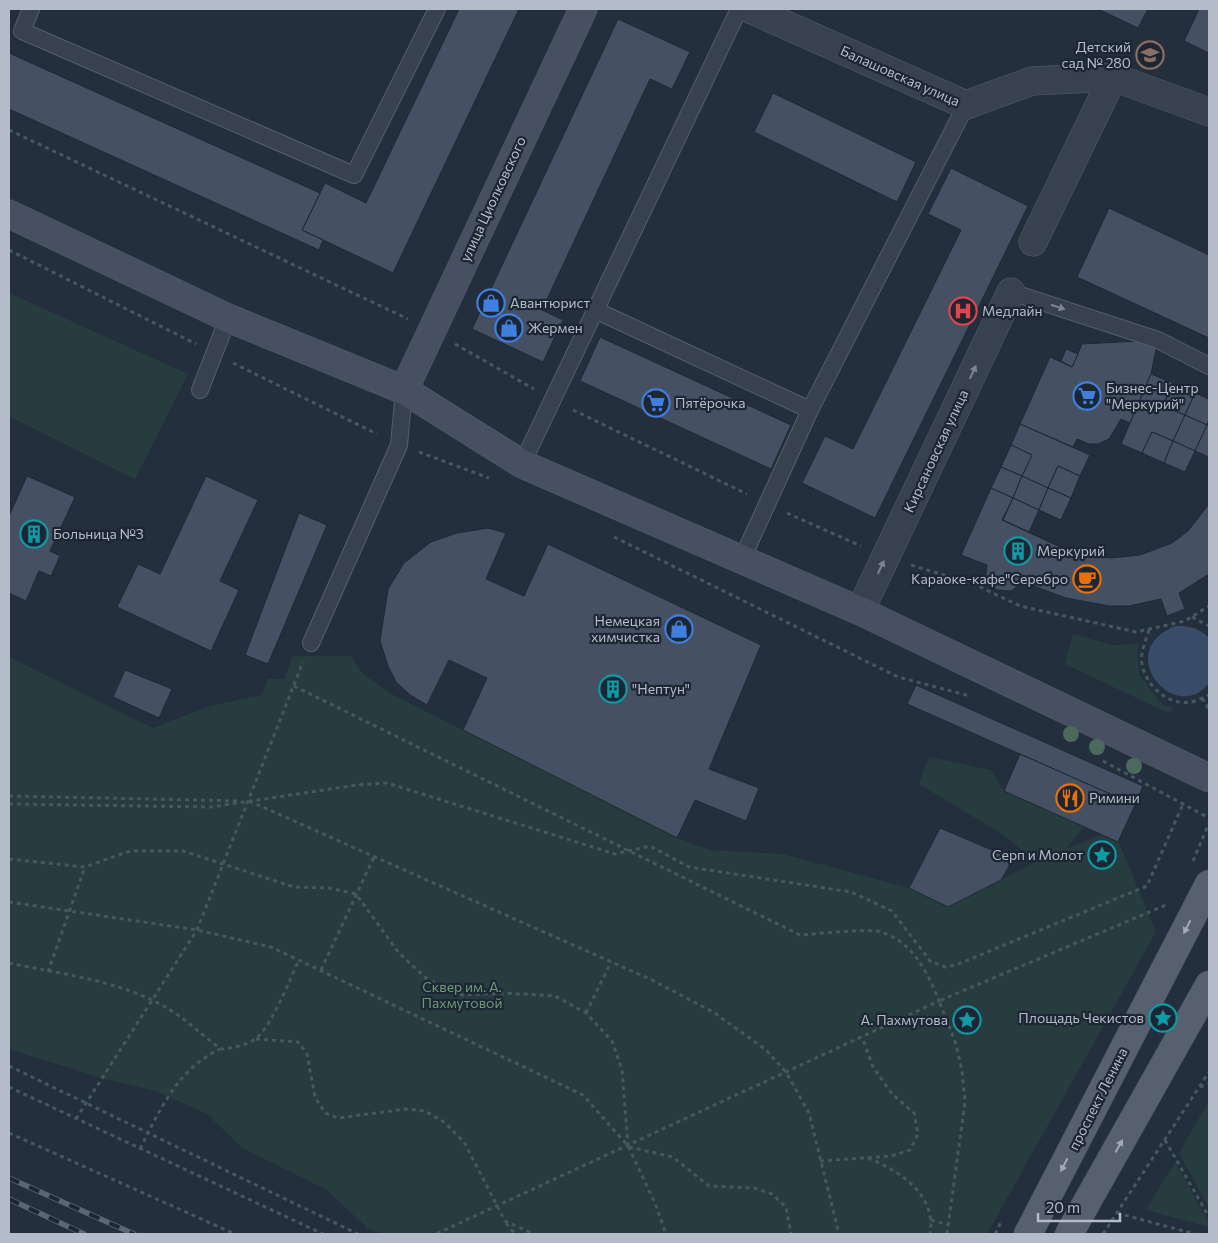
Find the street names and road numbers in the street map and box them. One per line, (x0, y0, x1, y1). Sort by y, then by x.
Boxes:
street label: Балашовская улица (838, 42, 962, 110)
street label: улица Циолковского (456, 134, 529, 264)
street label: Кирсановская улица (900, 387, 971, 515)
street label: проспект Ленина (1064, 1045, 1131, 1153)

